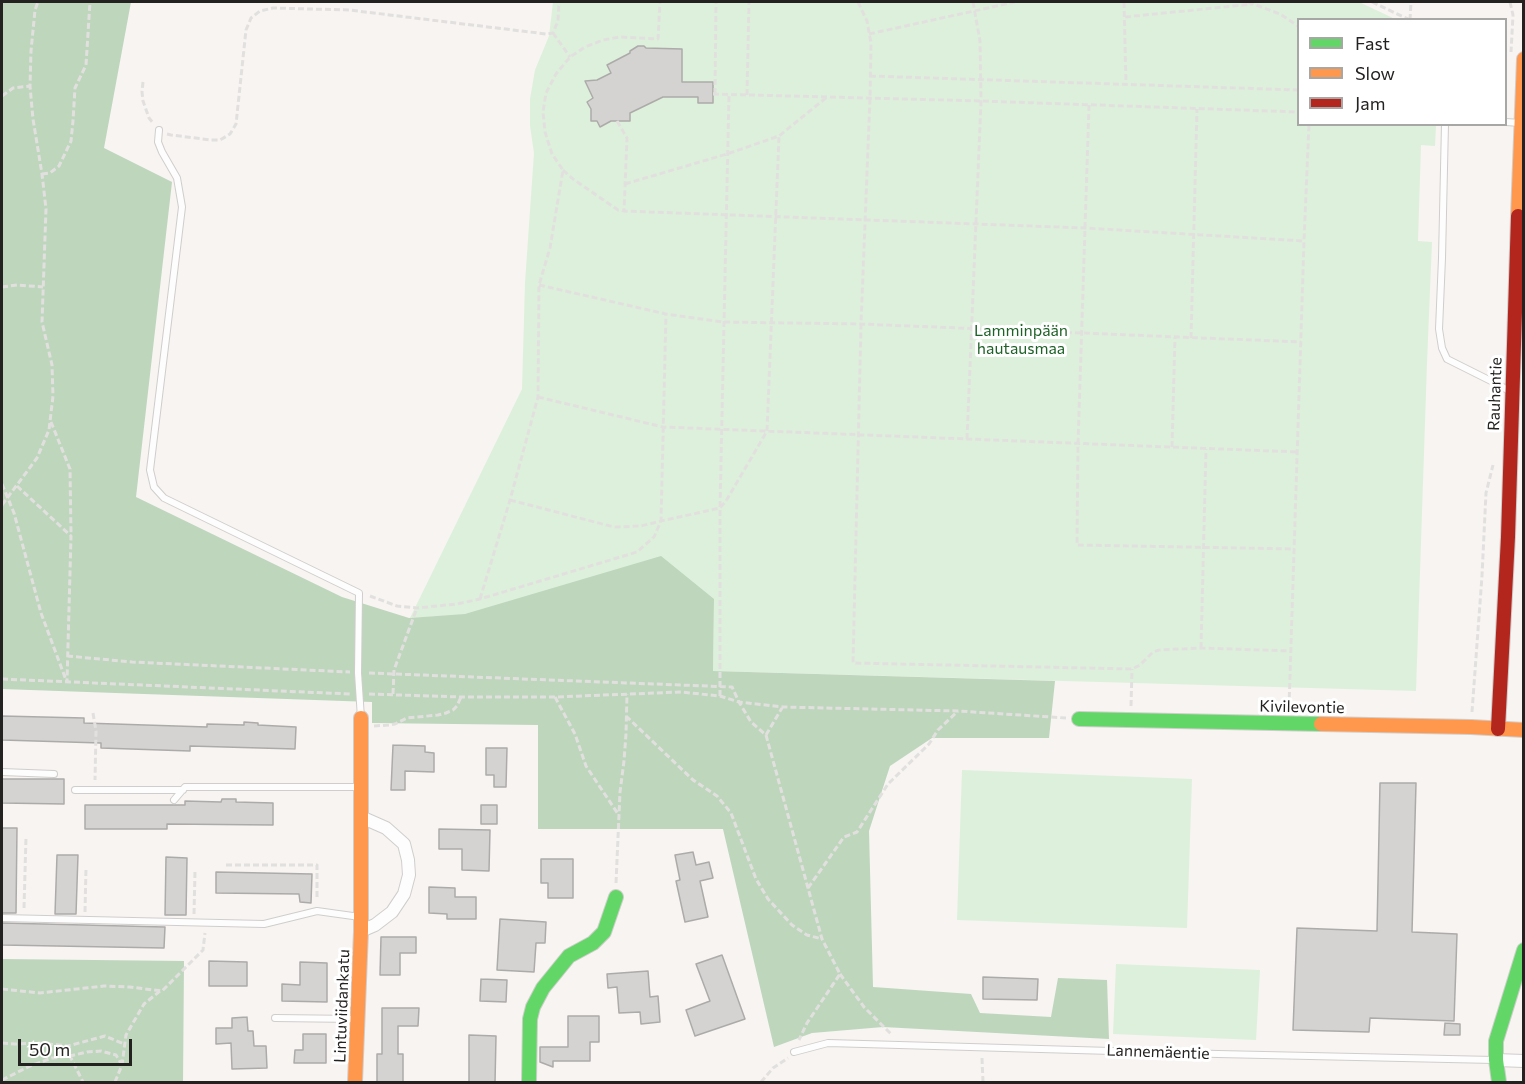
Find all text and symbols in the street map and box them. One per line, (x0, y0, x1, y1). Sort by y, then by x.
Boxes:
legend (1297, 18, 1507, 126)
text: Fast (1355, 32, 1390, 54)
text: Slow (1355, 62, 1395, 84)
text: Jam (1355, 92, 1385, 114)
park label: Lamminpään hautausmaa (974, 321, 1068, 359)
street label: Rauhantie (1484, 357, 1506, 431)
street label: Kivilevontie (1259, 697, 1345, 717)
street label: Lintuviidankatu (330, 949, 354, 1063)
scale bar (21, 1027, 135, 1065)
text: 50 m (29, 1038, 70, 1060)
street label: Lannemäentie (1106, 1041, 1210, 1063)

